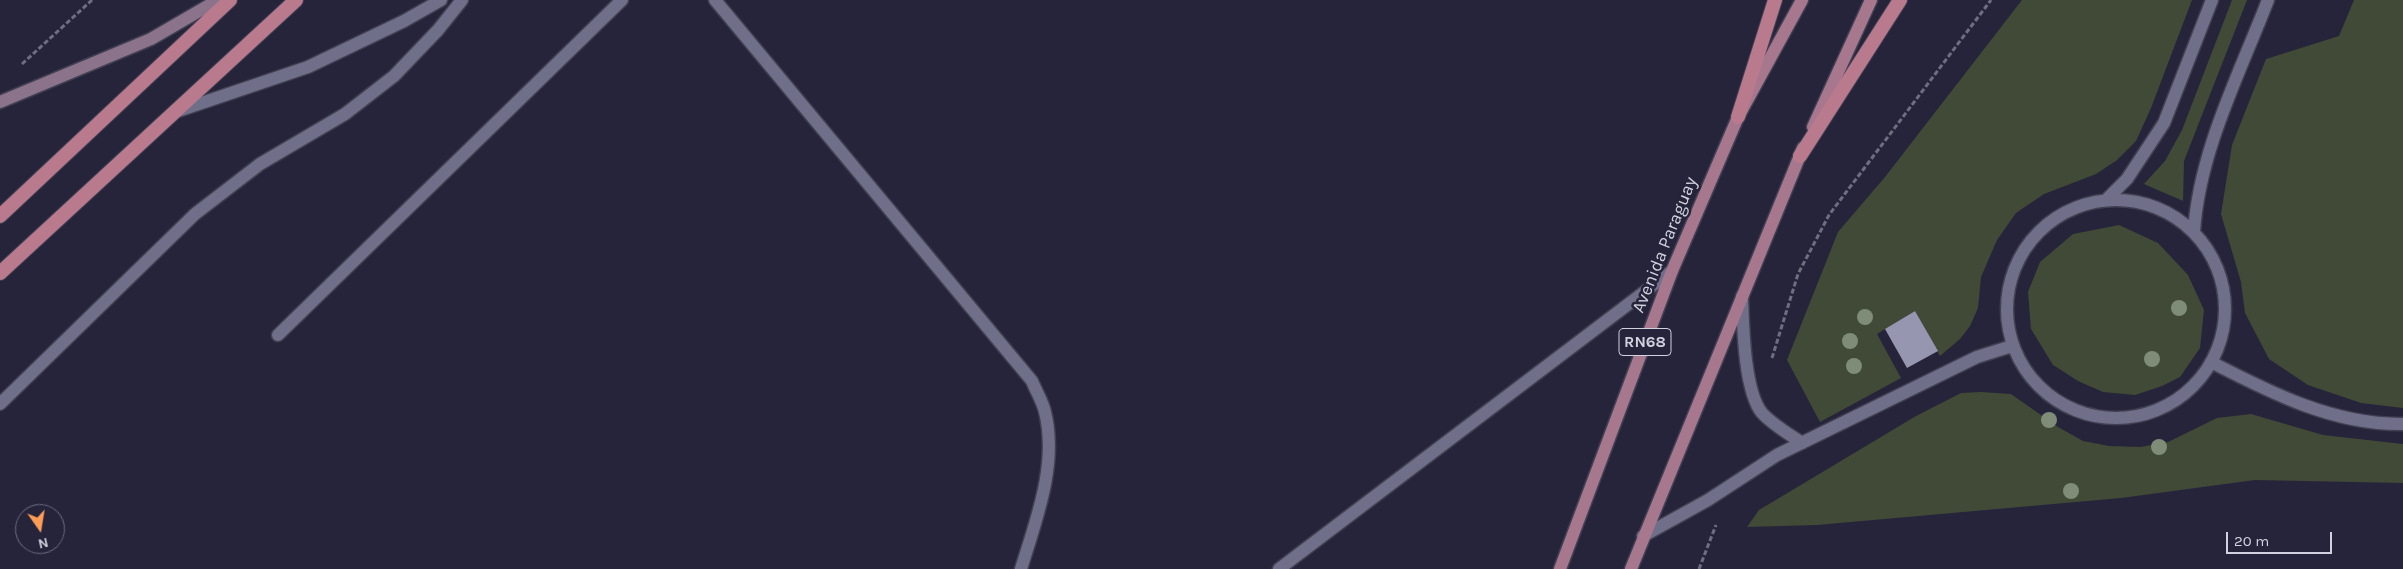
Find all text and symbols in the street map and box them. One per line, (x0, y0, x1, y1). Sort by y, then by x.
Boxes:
street label: Avenida Paraguay (1628, 174, 1702, 316)
road number: RN68 (1619, 328, 1671, 356)
north arrow (15, 504, 65, 554)
scale bar (2228, 522, 2334, 554)
text: 20 m (2234, 532, 2269, 550)
text: N (36, 534, 50, 553)

